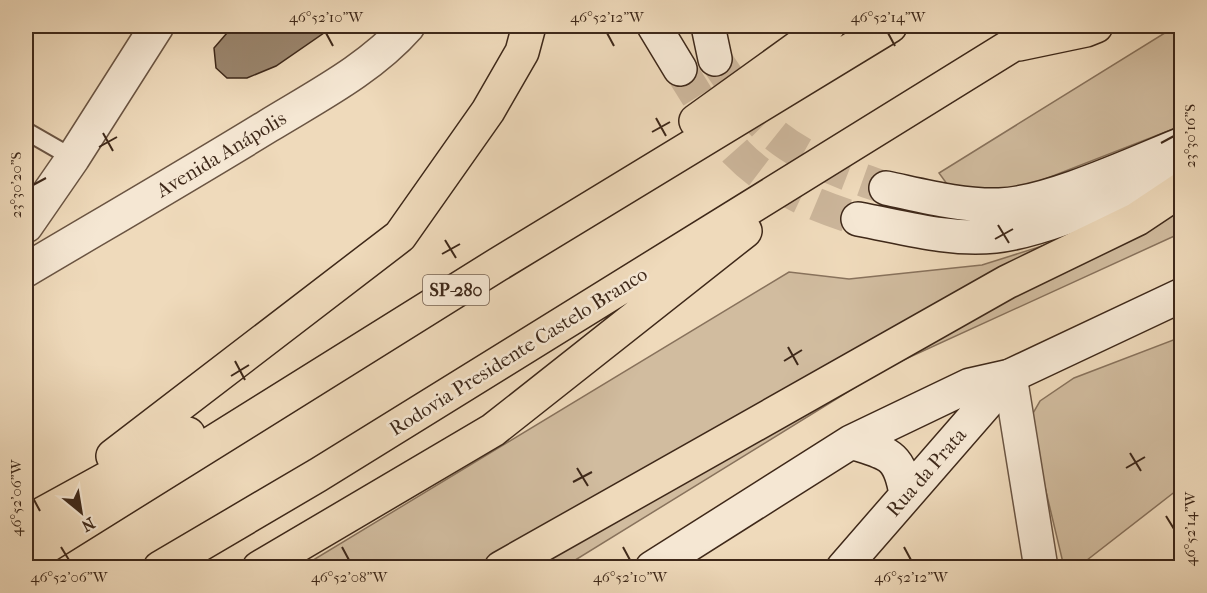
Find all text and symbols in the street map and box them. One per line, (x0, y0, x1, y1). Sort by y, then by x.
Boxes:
text: 46°52'10"W (289, 8, 364, 26)
text: 46°52'12"W (570, 8, 645, 26)
text: 46°52'14"W (851, 8, 927, 26)
text: 23°30'16"S (1181, 104, 1199, 168)
street label: Avenida Anápolis (151, 107, 290, 203)
text: 23°30'20"S (7, 151, 25, 218)
street label: Rodovia Presidente Castelo Branco (385, 262, 651, 441)
road number: SP-280 (423, 275, 489, 305)
street label: Rua da Prata (882, 423, 972, 521)
text: 46°52'06"W (7, 458, 25, 536)
north arrow (51, 482, 111, 542)
text: 46°52'14"W (1181, 490, 1199, 566)
text: N (77, 513, 98, 536)
text: 46°52'06"W (31, 568, 109, 586)
text: 46°52'08"W (311, 568, 388, 586)
text: 46°52'10"W (593, 568, 668, 586)
text: 46°52'12"W (874, 568, 949, 586)

